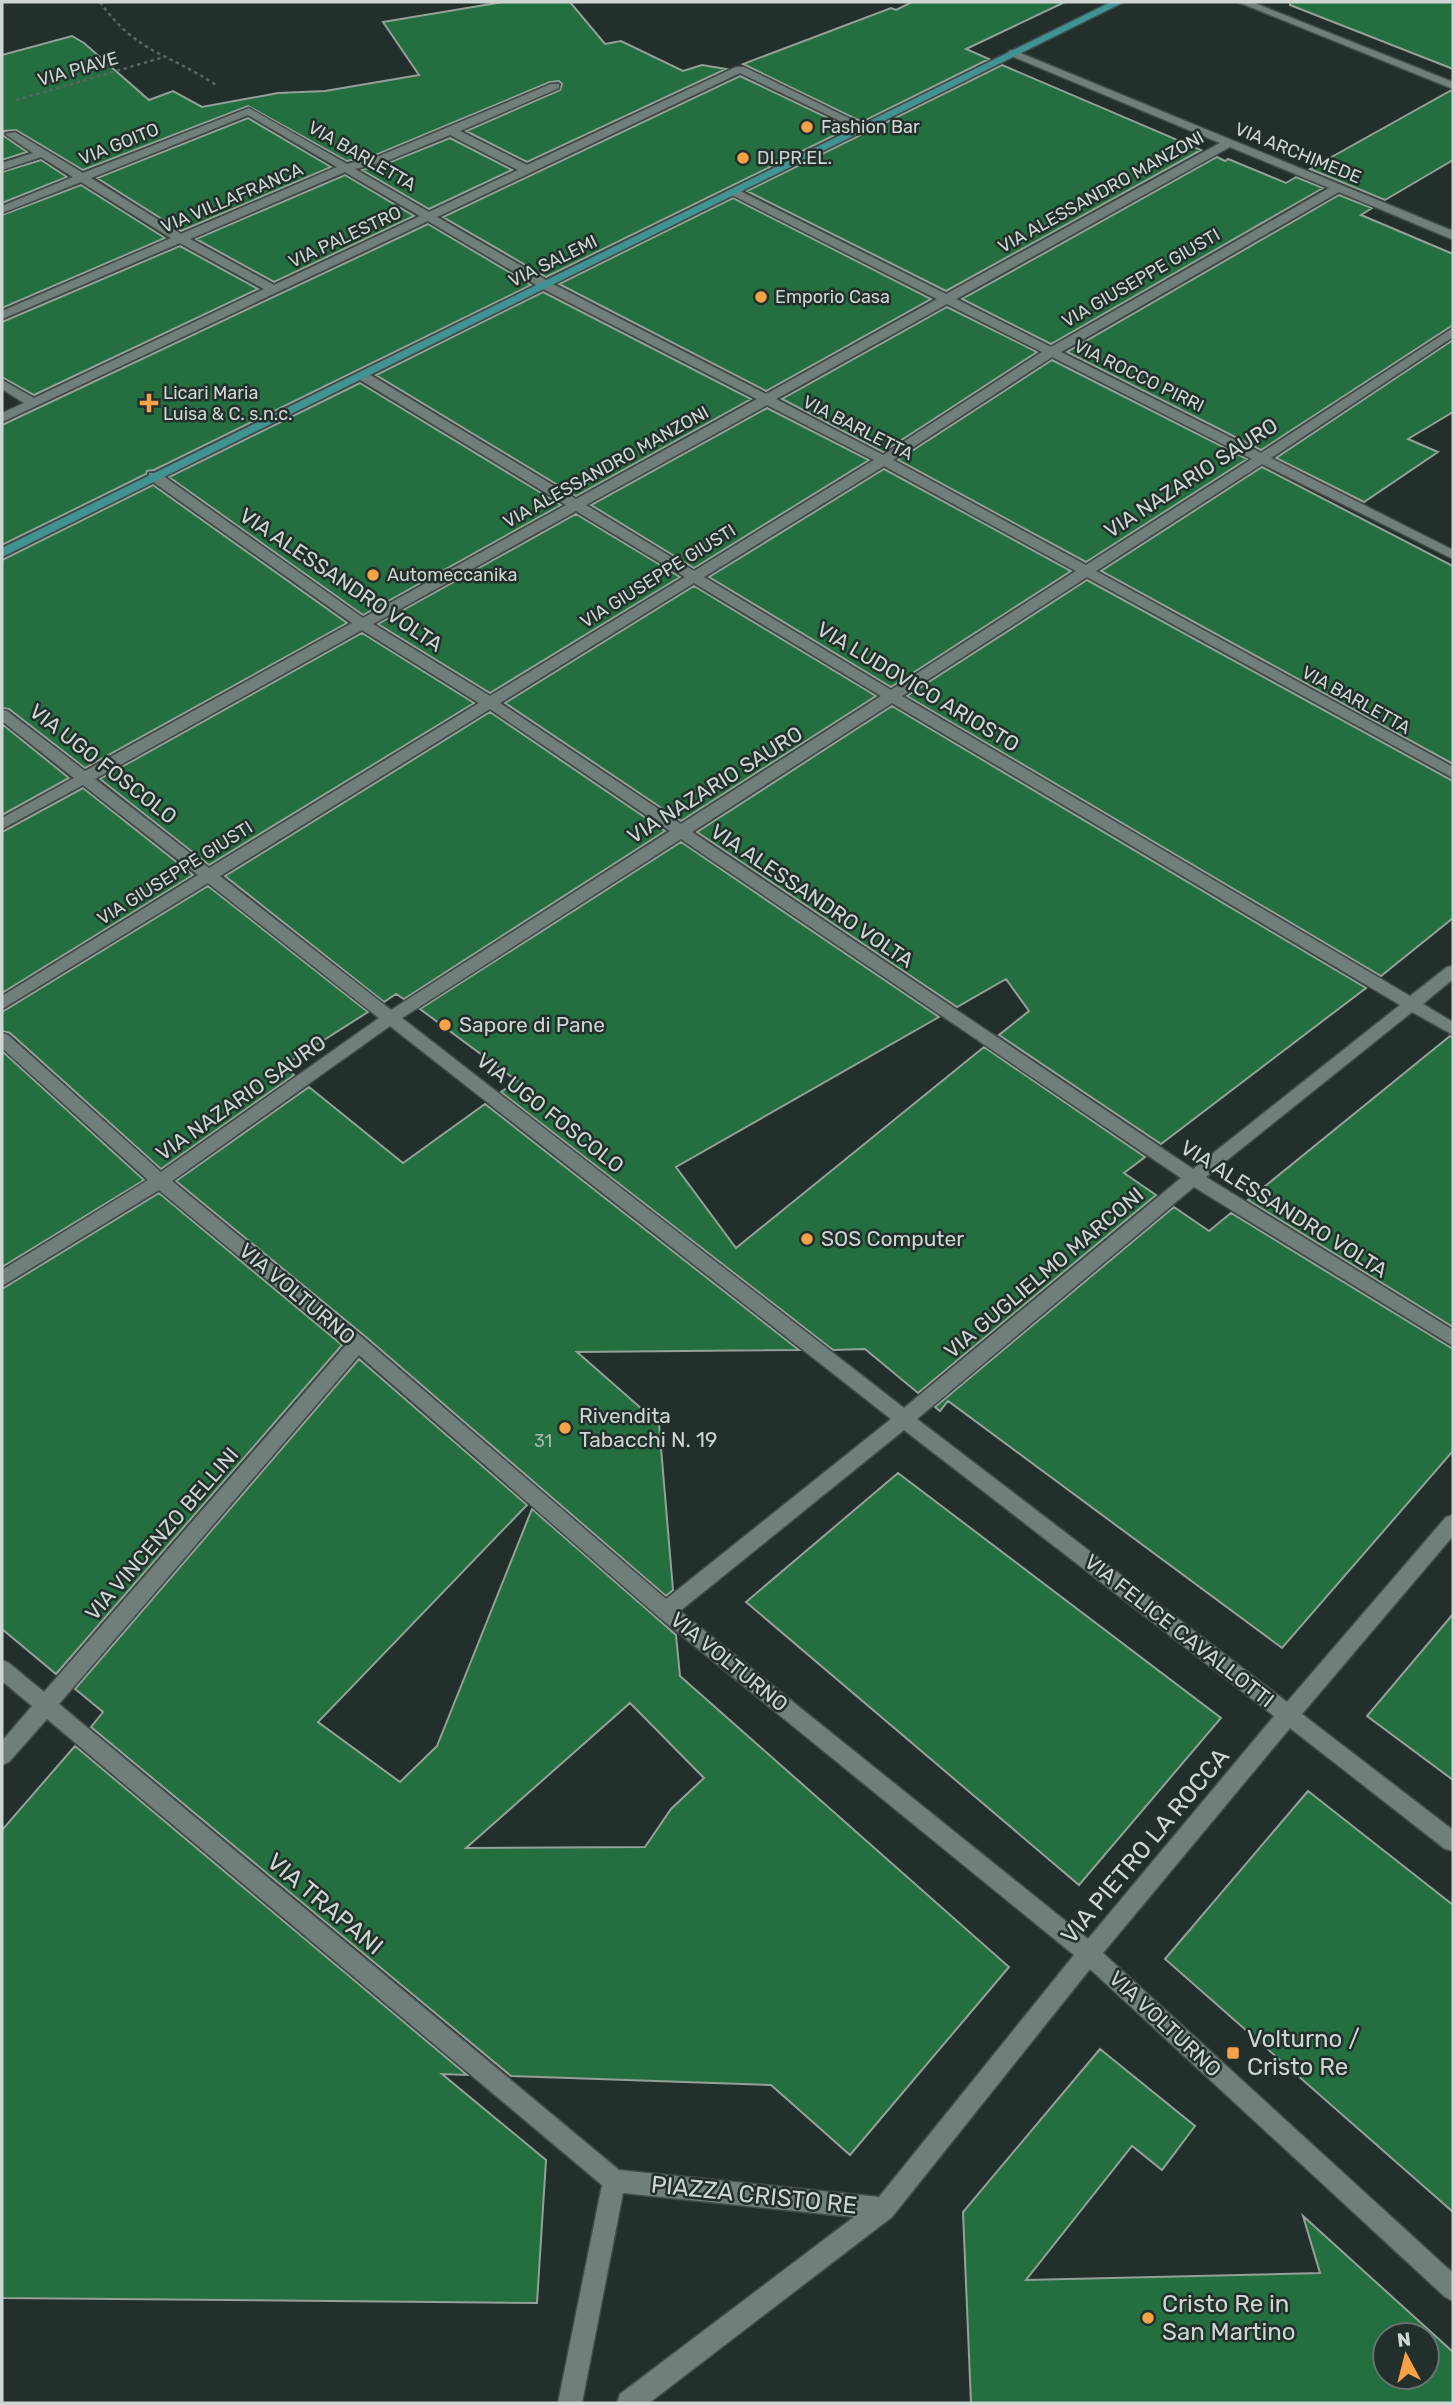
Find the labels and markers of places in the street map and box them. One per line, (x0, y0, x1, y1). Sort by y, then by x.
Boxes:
place label: Fashion Bar (821, 116, 920, 138)
marker: Fashion Bar (799, 119, 815, 135)
place label: DI.PR.EL. (757, 147, 832, 169)
marker: DI.PR.EL. (735, 150, 751, 166)
place label: Emporio Casa (775, 286, 890, 308)
marker: Emporio Casa (753, 289, 769, 305)
place label: Licari Maria Luisa & C. s.n.c. (163, 382, 293, 425)
marker: Licari Maria Luisa & C. s.n.c. (141, 395, 157, 411)
place label: Automeccanika (387, 564, 517, 586)
marker: Automeccanika (365, 567, 381, 583)
place label: Sapore di Pane (459, 1012, 605, 1037)
marker: Sapore di Pane (437, 1017, 453, 1033)
place label: SOS Computer (821, 1226, 964, 1251)
marker: SOS Computer (799, 1231, 815, 1247)
place label: Rivendita Tabacchi N. 19 (579, 1403, 717, 1452)
marker: Rivendita Tabacchi N. 19 (557, 1420, 573, 1436)
place label: Volturno / Cristo Re (1247, 2025, 1360, 2081)
marker: Volturno / Cristo Re (1225, 2045, 1241, 2061)
place label: Cristo Re in San Martino (1162, 2290, 1296, 2346)
marker: Cristo Re in San Martino (1140, 2310, 1156, 2326)

